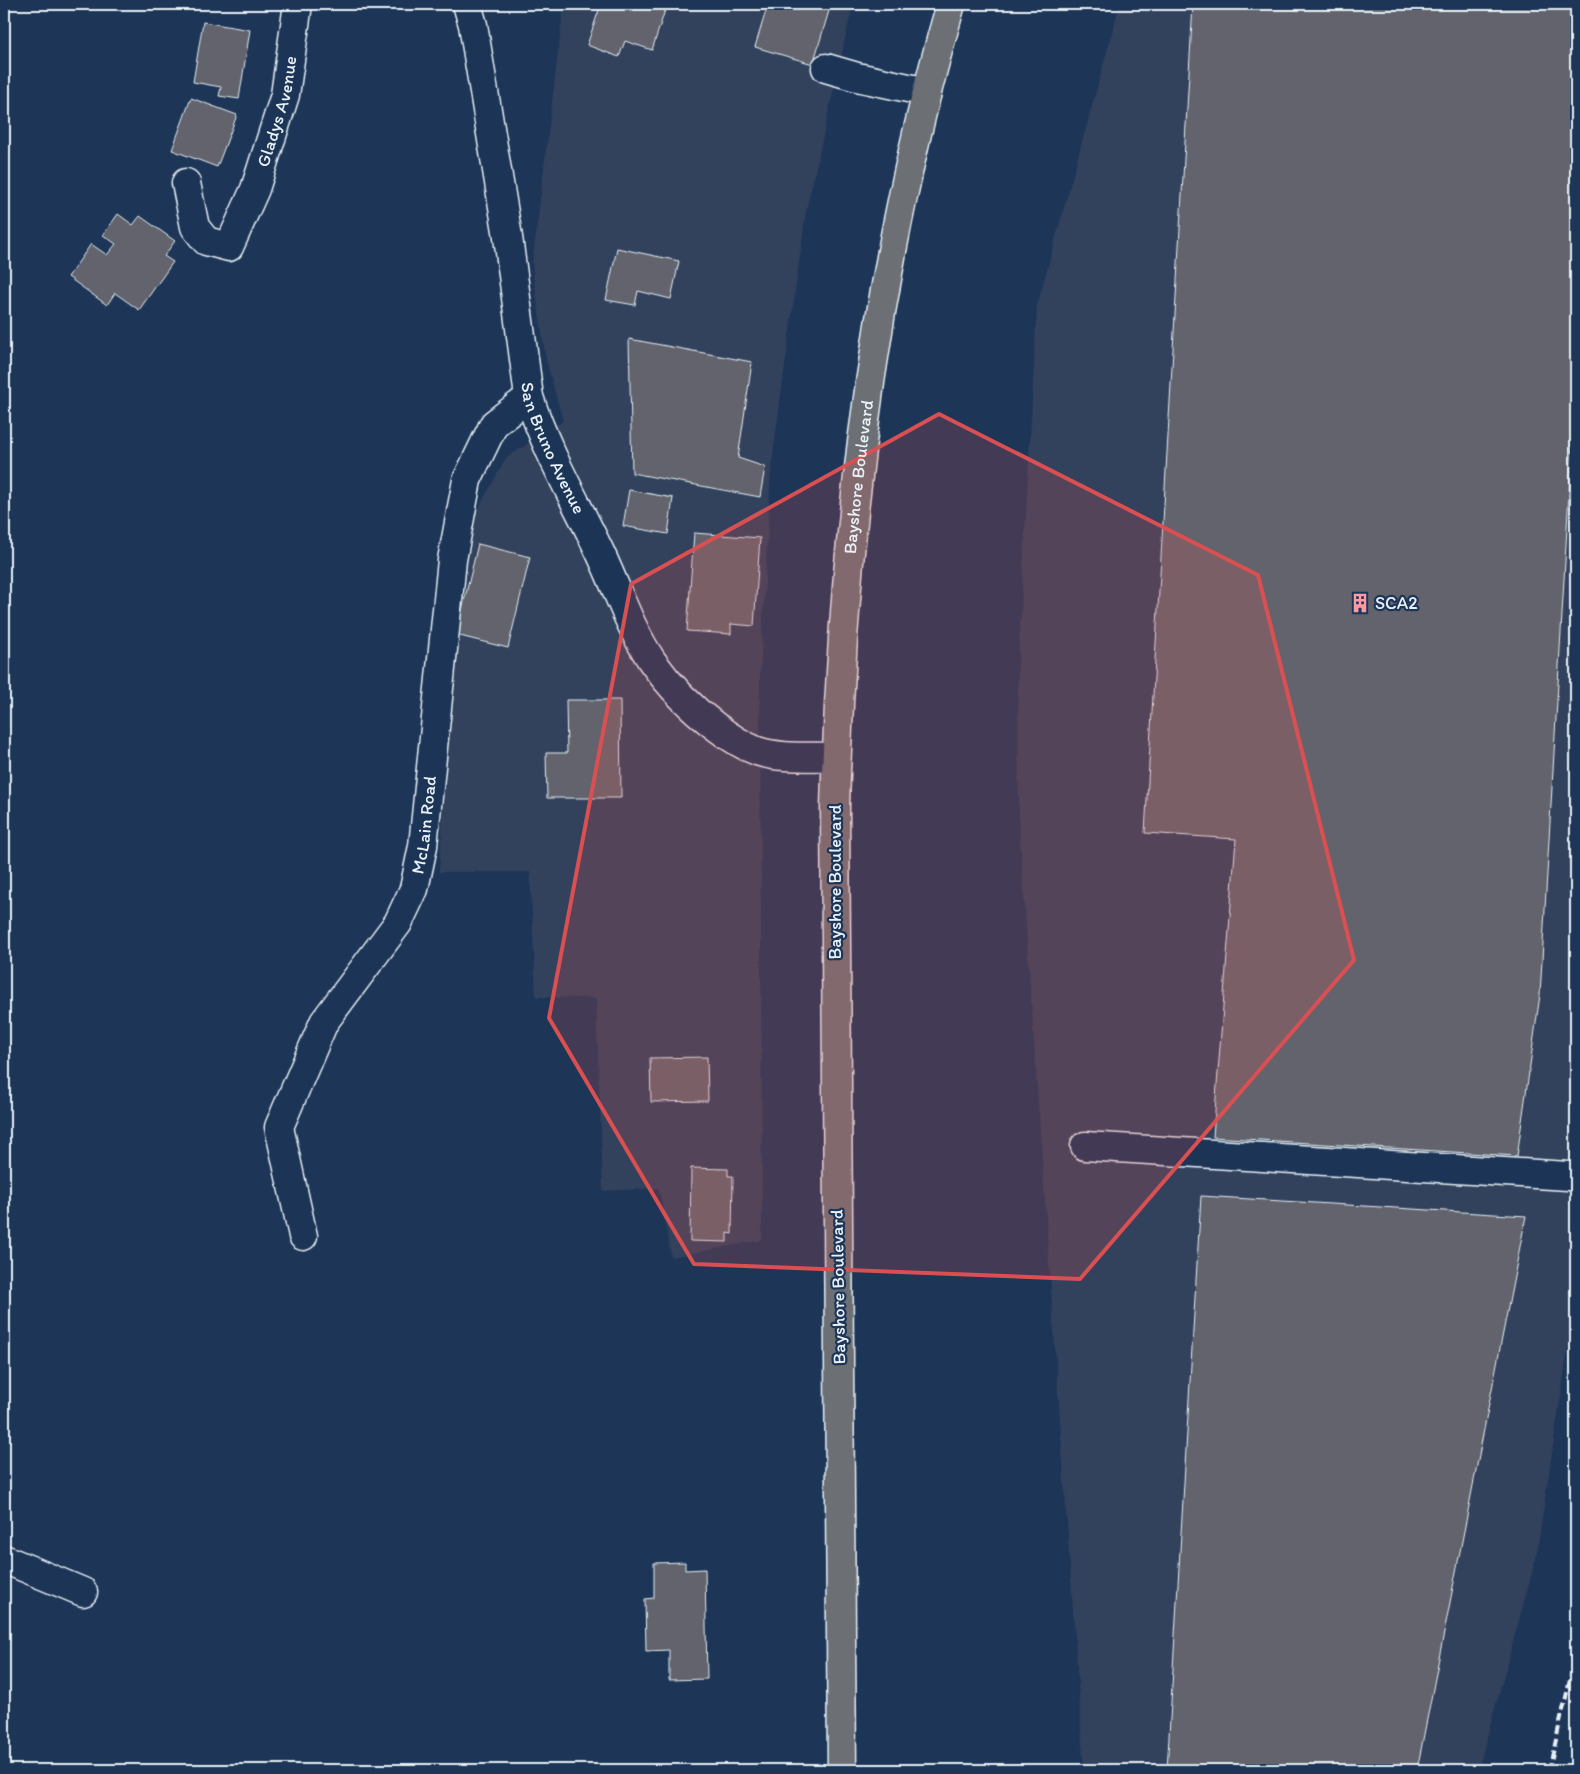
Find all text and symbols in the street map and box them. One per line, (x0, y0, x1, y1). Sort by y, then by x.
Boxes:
street label: Gladys Avenue (252, 54, 301, 170)
street label: San Bruno Avenue (516, 381, 590, 518)
street label: Bayshore Boulevard (839, 398, 878, 555)
building icon: SCA2 (1349, 592, 1371, 614)
place label: SCA2 (1375, 592, 1418, 614)
street label: McLain Road (406, 775, 441, 876)
street label: Bayshore Boulevard (824, 804, 846, 959)
street label: Bayshore Boulevard (826, 1209, 850, 1365)

